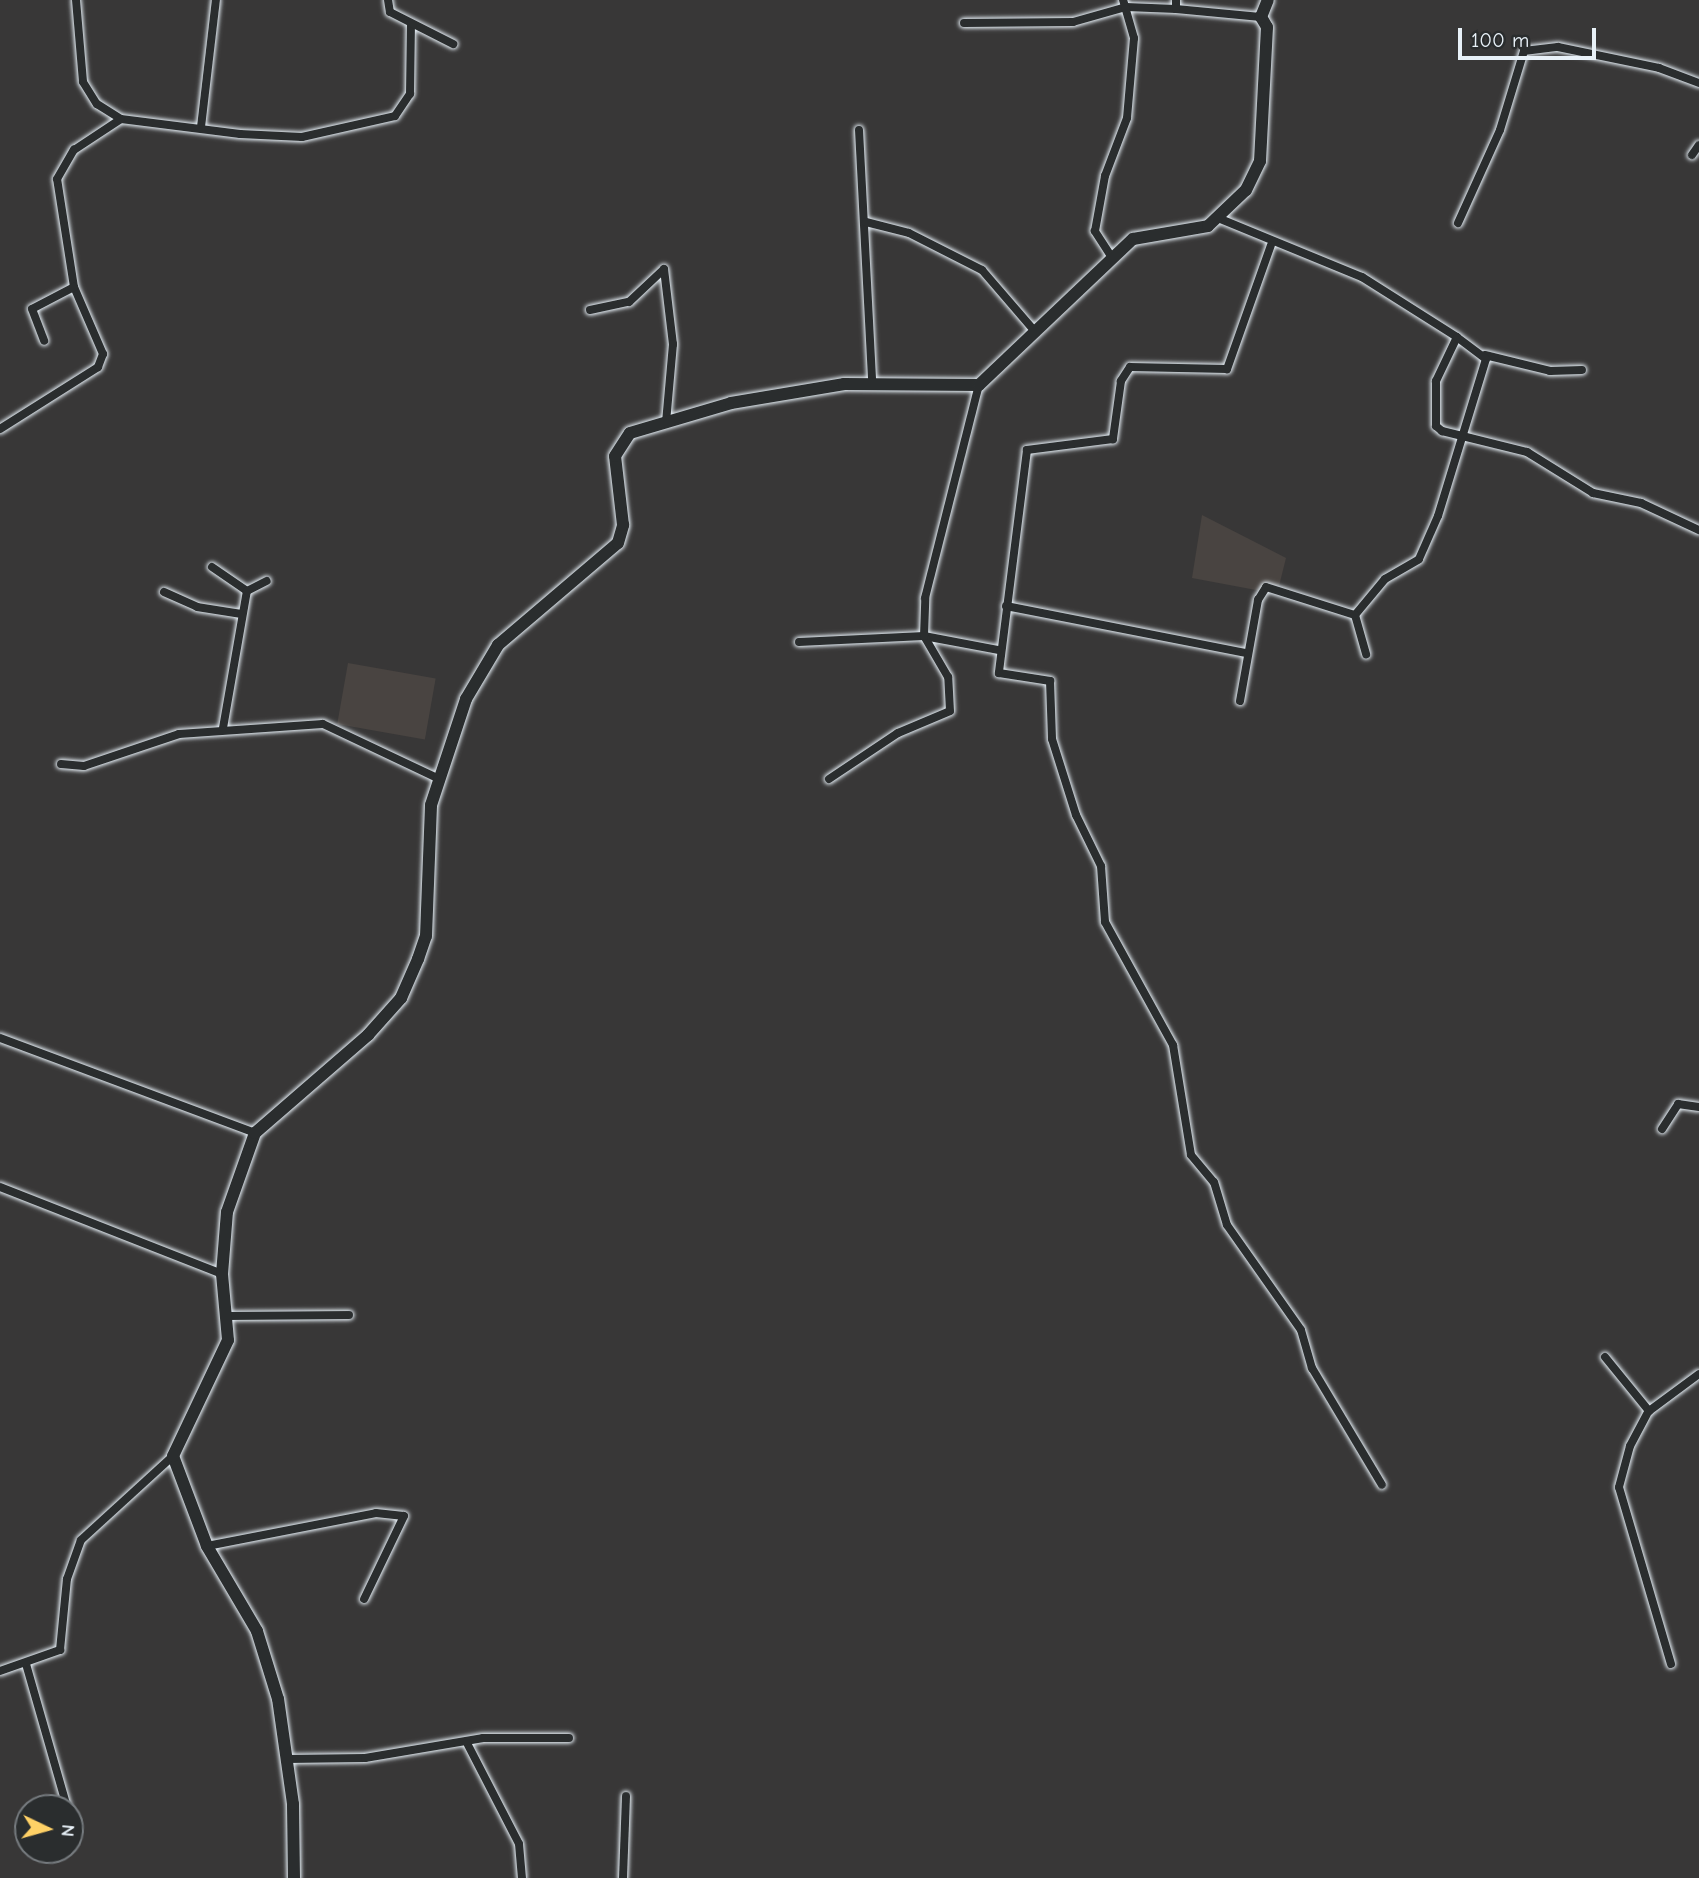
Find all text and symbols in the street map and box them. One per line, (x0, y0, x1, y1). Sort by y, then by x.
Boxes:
scale bar (1461, 14, 1599, 58)
text: 100 m (1471, 28, 1529, 52)
north arrow (14, 1794, 84, 1864)
text: N (56, 1824, 79, 1838)

